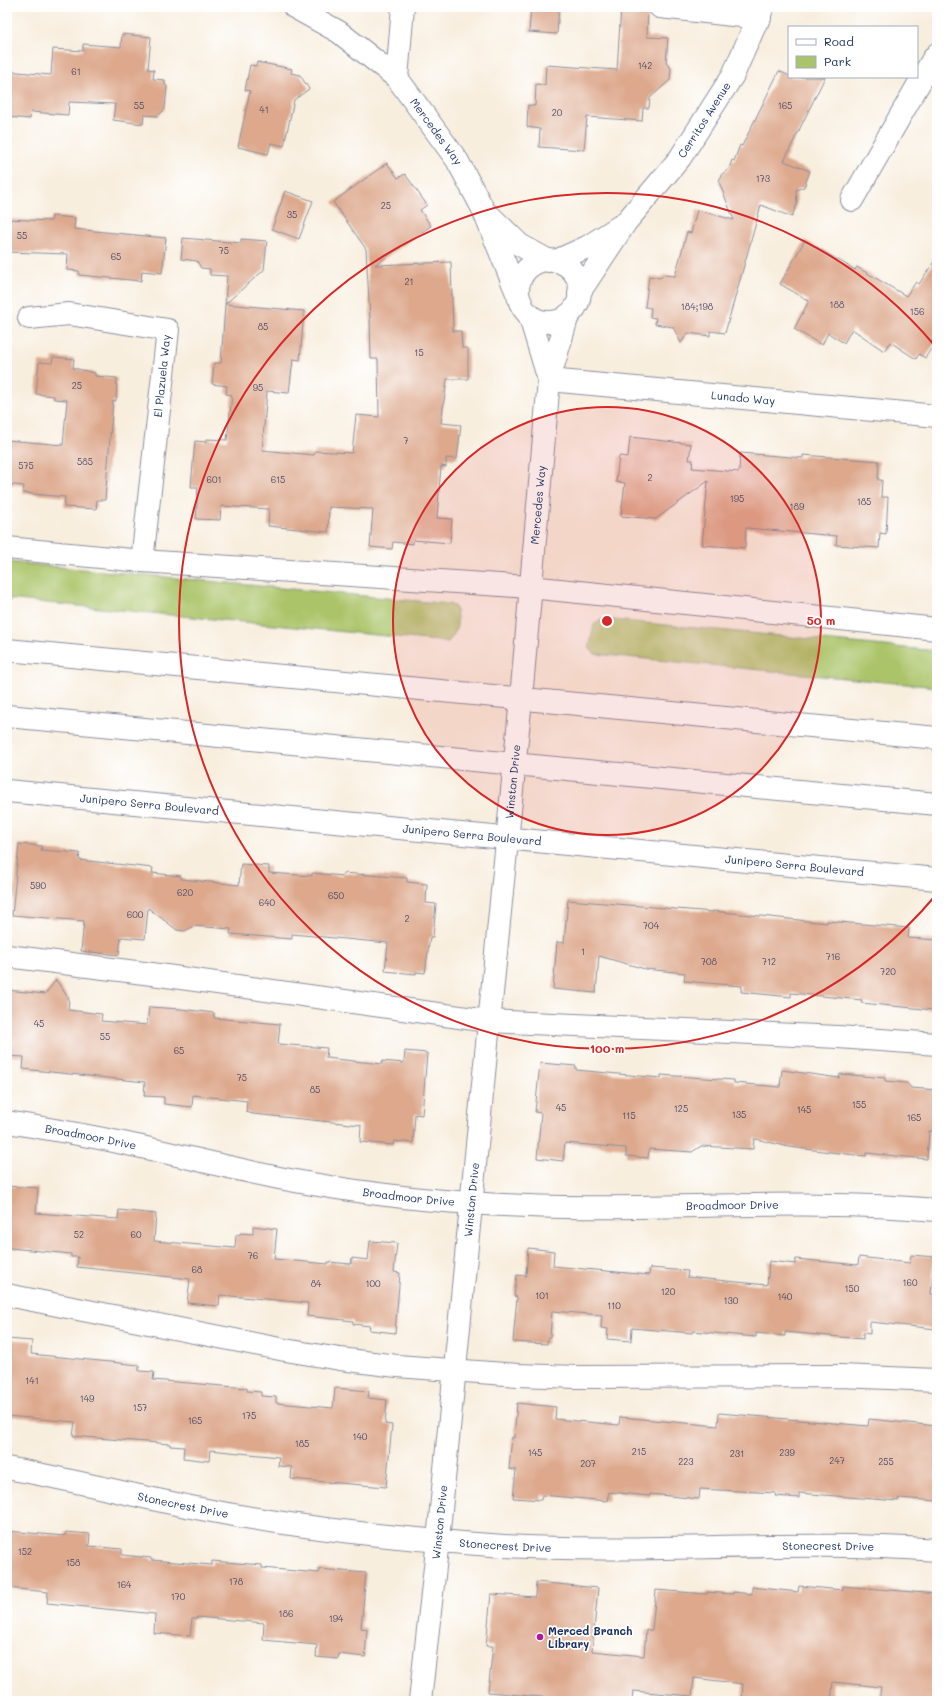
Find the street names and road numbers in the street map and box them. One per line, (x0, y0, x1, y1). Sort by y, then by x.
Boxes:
street label: Cerritos Avenue (674, 79, 734, 161)
street label: Mercedes Way (407, 95, 466, 168)
street label: El Plazuela Way (150, 334, 173, 418)
street label: Lunado Way (711, 387, 776, 408)
street label: Mercedes Way (527, 464, 549, 545)
street label: Winston Drive (501, 744, 523, 820)
street label: Junipero Serra Boulevard (79, 790, 220, 818)
street label: Junipero Serra Boulevard (402, 820, 542, 849)
street label: Junipero Serra Boulevard (724, 851, 865, 879)
street label: Broadmoor Drive (44, 1120, 138, 1153)
street label: Winston Drive (460, 1162, 482, 1237)
street label: Broadmoor Drive (362, 1184, 456, 1209)
street label: Broadmoor Drive (686, 1197, 779, 1213)
street label: Winston Drive (428, 1484, 450, 1560)
street label: Stonecrest Drive (136, 1488, 230, 1521)
street label: Stonecrest Drive (459, 1535, 552, 1555)
street label: Stonecrest Drive (782, 1538, 875, 1554)

